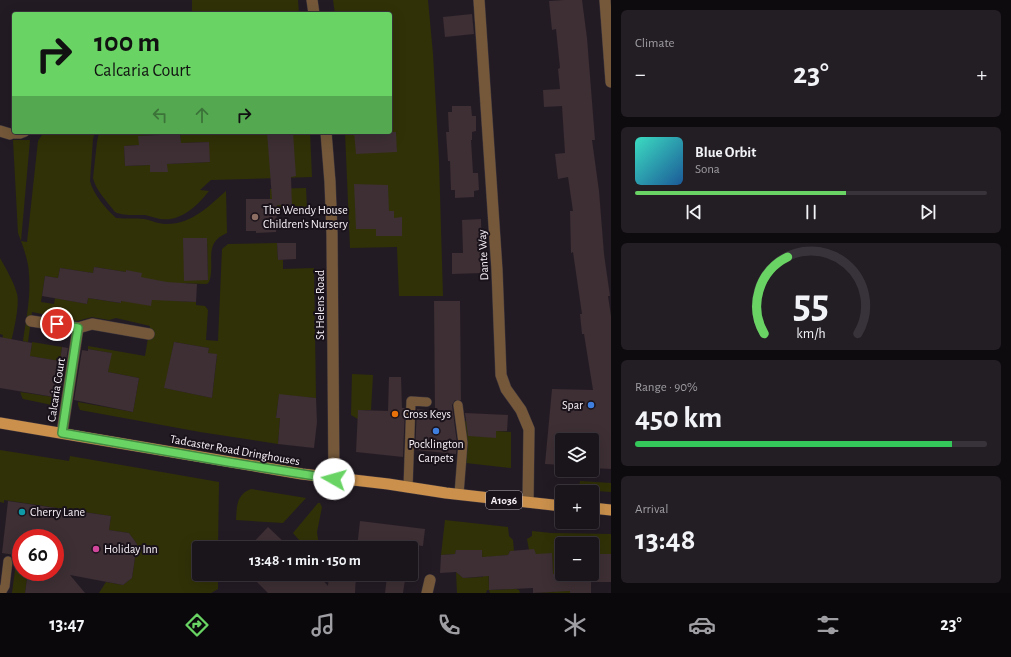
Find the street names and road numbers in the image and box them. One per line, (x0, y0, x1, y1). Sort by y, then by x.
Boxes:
street label: Dante Way (476, 229, 491, 281)
street label: St Helens Road (314, 270, 326, 340)
street label: Calcaria Court (45, 357, 67, 423)
street label: Tadcaster Road Dringhouses (169, 433, 301, 467)
road number: A1036 (486, 491, 522, 509)

